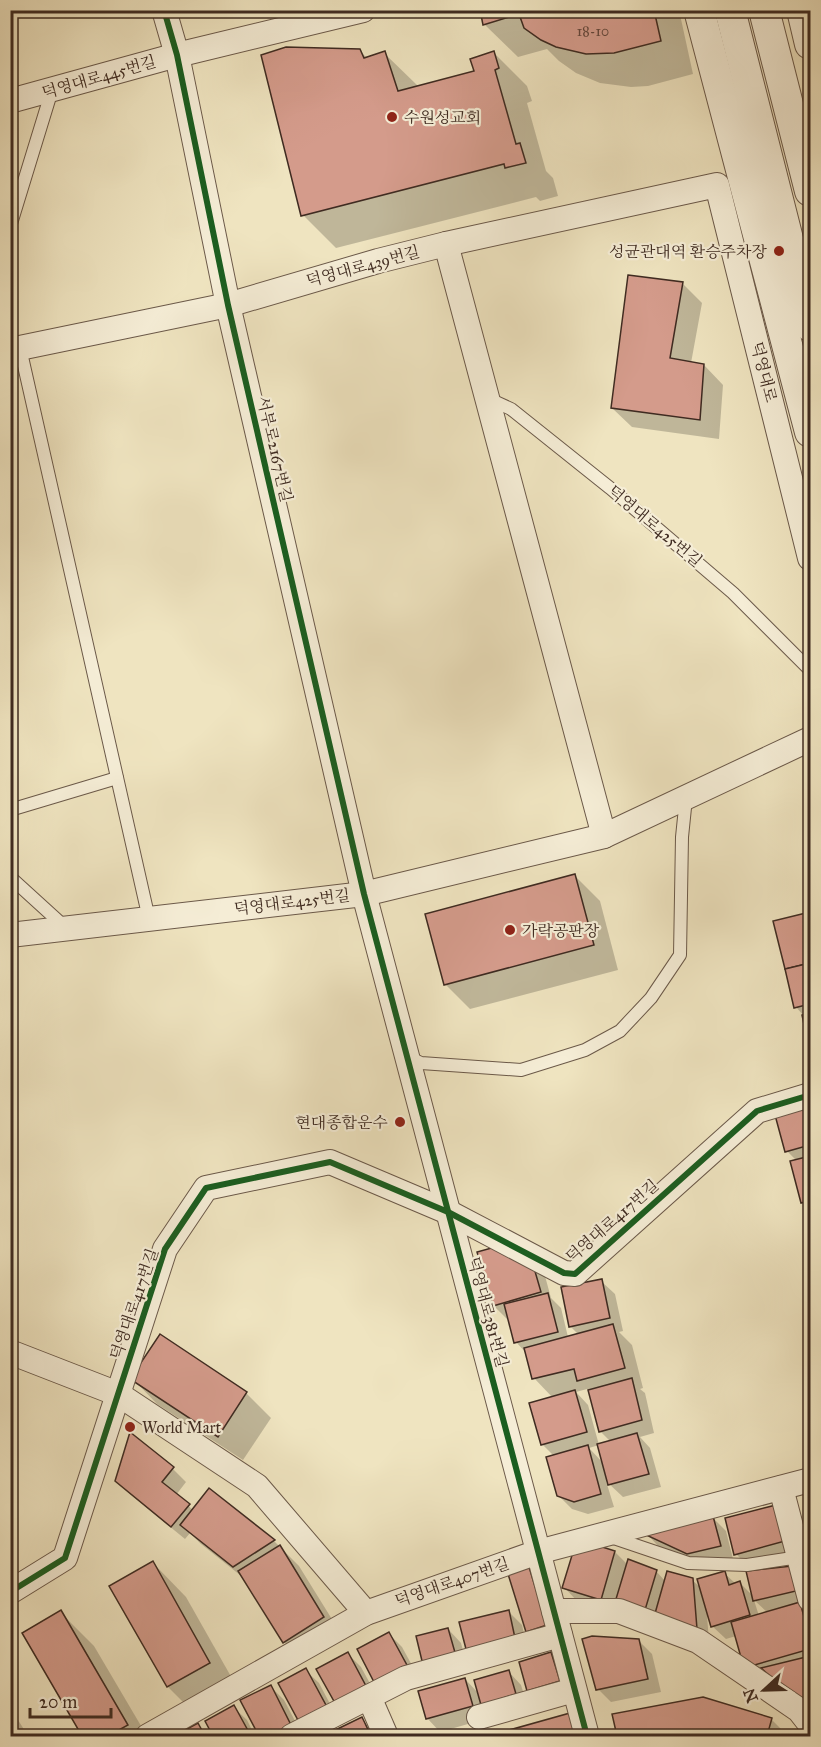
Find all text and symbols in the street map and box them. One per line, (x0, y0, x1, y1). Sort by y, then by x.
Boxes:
house number: 18-10 (577, 23, 609, 40)
street label: 덕영대로445번길 (40, 52, 158, 102)
place label: 수원성교회 (404, 108, 481, 127)
marker: 수원성교회 (385, 110, 399, 124)
street label: 덕영대로439번길 (304, 242, 422, 290)
place label: 성균관대역 환승주차장 (609, 242, 768, 261)
marker: 성균관대역 환승주차장 (772, 244, 786, 258)
street label: 덕영대로 (747, 340, 781, 405)
street label: 서부로2167번길 (254, 394, 296, 504)
street label: 덕영대로425번길 (604, 481, 706, 571)
street label: 덕영대로425번길 (233, 885, 351, 919)
place label: 가락공판장 (522, 921, 600, 940)
marker: 가락공판장 (503, 923, 517, 937)
place label: 현대종합운수 (295, 1113, 388, 1132)
marker: 현대종합운수 (393, 1115, 407, 1129)
street label: 덕영대로417번길 (562, 1176, 662, 1266)
street label: 덕영대로417번길 (106, 1246, 162, 1362)
street label: 덕영대로381번길 (464, 1254, 512, 1370)
place label: World Mart (142, 1418, 222, 1437)
marker: World Mart (123, 1420, 137, 1434)
street label: 덕영대로407번길 (392, 1554, 512, 1610)
north arrow (734, 1660, 794, 1720)
scale bar (30, 1681, 111, 1719)
text: N (739, 1685, 762, 1705)
text: 20 m (39, 1691, 77, 1713)

